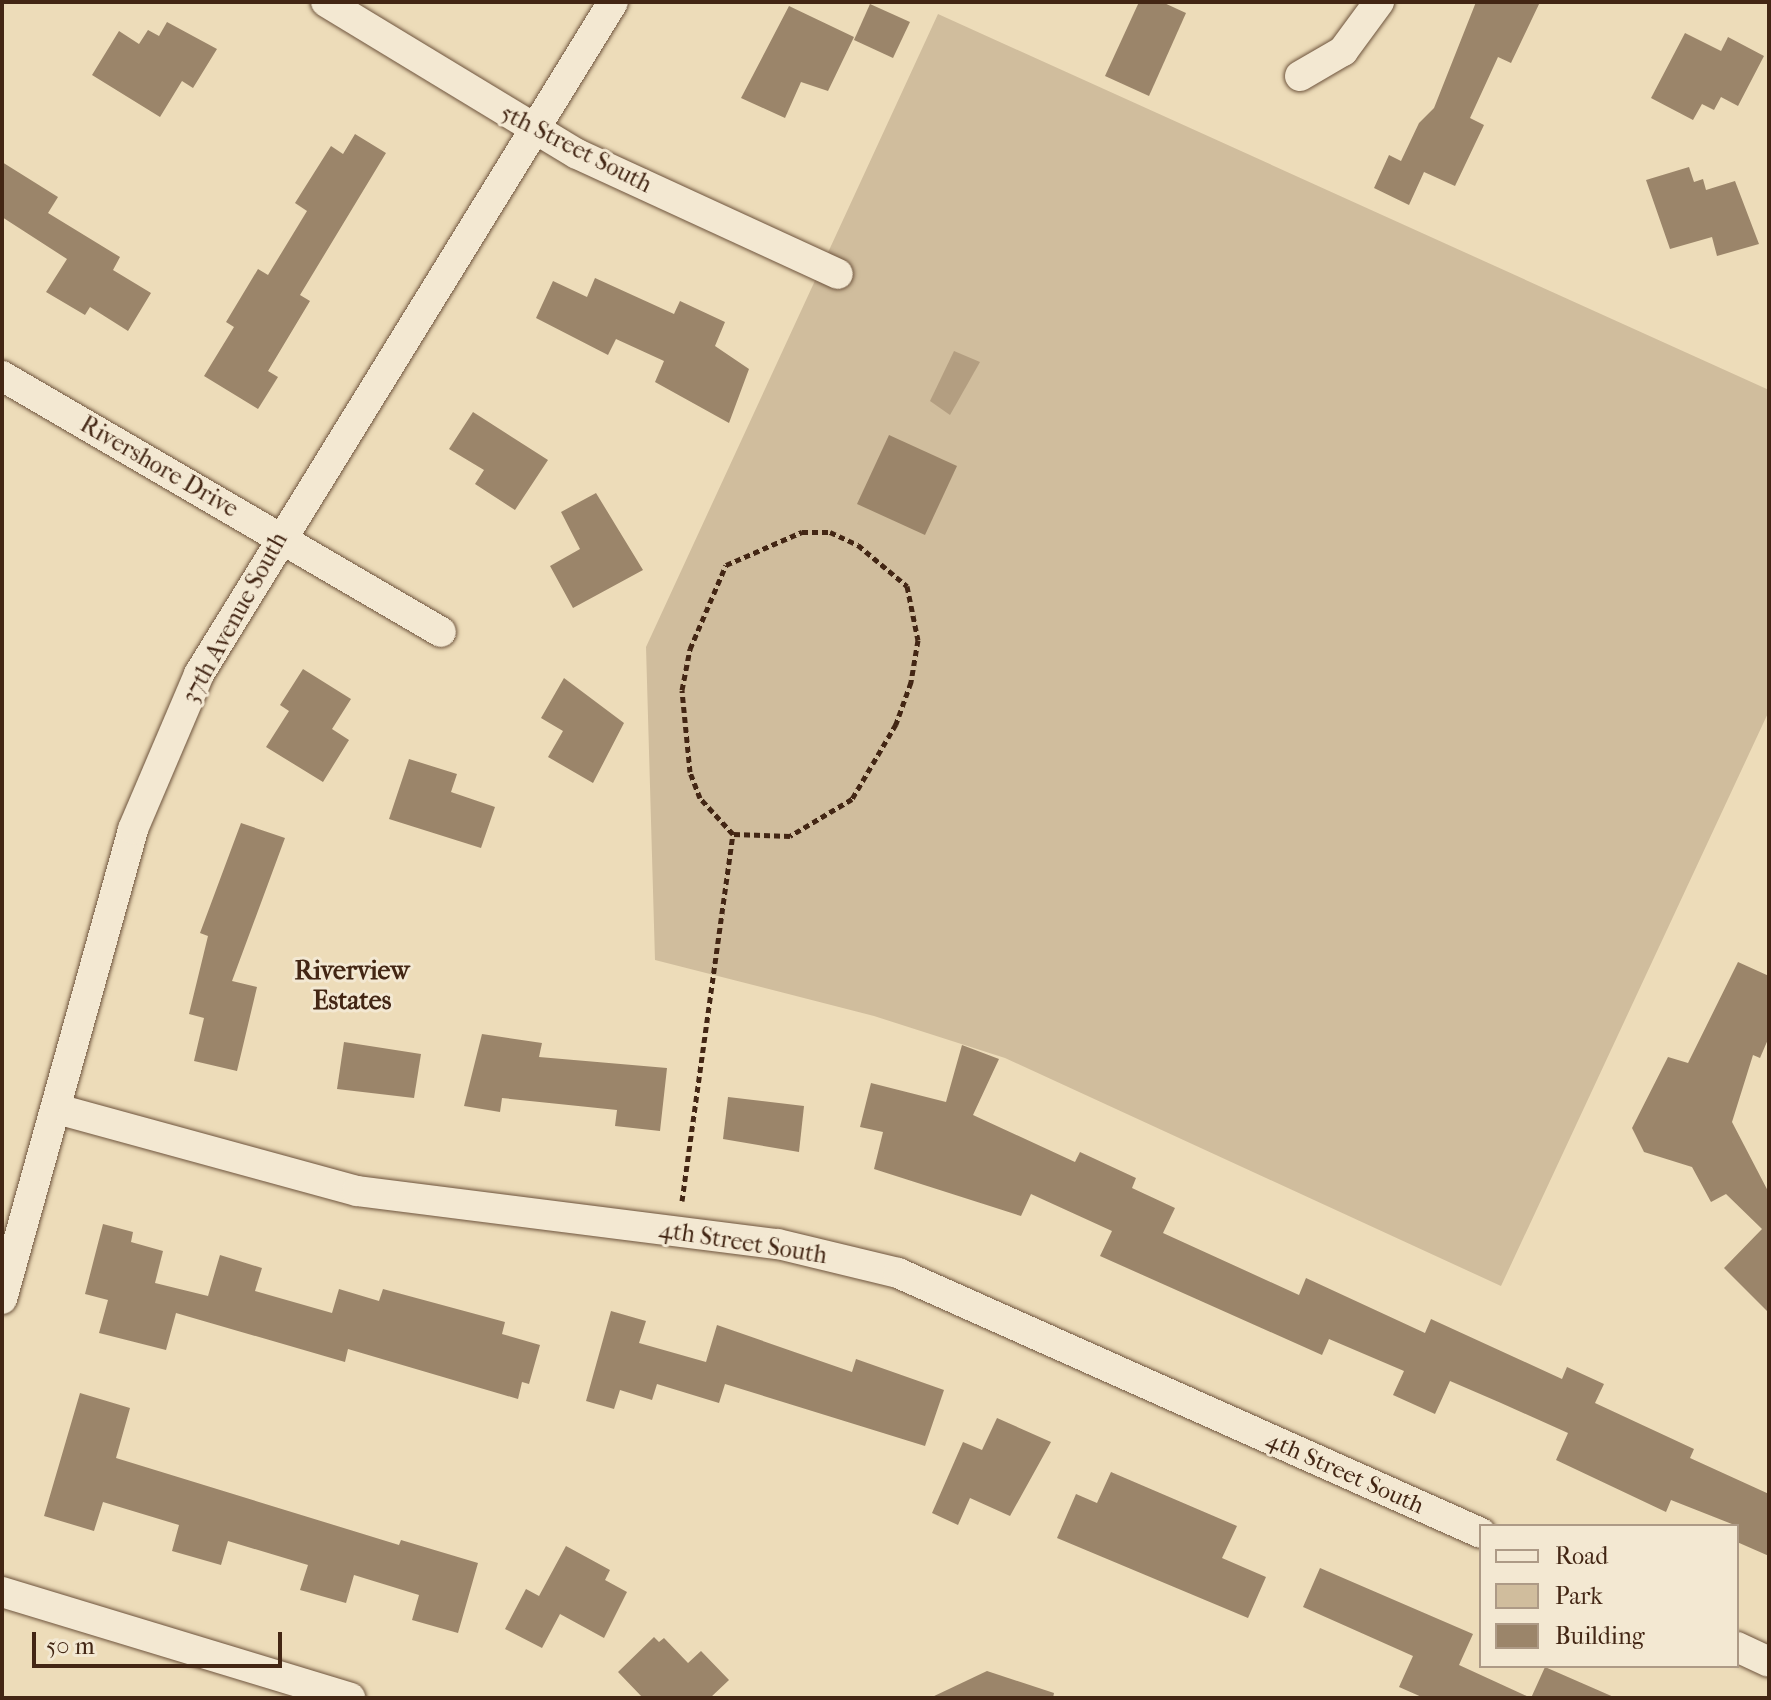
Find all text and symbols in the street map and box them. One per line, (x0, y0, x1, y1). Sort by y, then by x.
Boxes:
street label: 5th Street South (496, 99, 656, 199)
street label: Rivershore Drive (75, 410, 243, 524)
street label: 37th Avenue South (176, 527, 294, 709)
district label: Riverview Estates (294, 955, 410, 1016)
street label: 4th Street South (657, 1216, 829, 1270)
street label: 4th Street South (1262, 1425, 1428, 1521)
legend (1479, 1524, 1739, 1668)
text: Road (1555, 1542, 1608, 1570)
text: Park (1555, 1582, 1603, 1610)
scale bar (36, 1616, 286, 1666)
text: Building (1555, 1622, 1645, 1650)
text: 50 m (46, 1632, 95, 1660)

